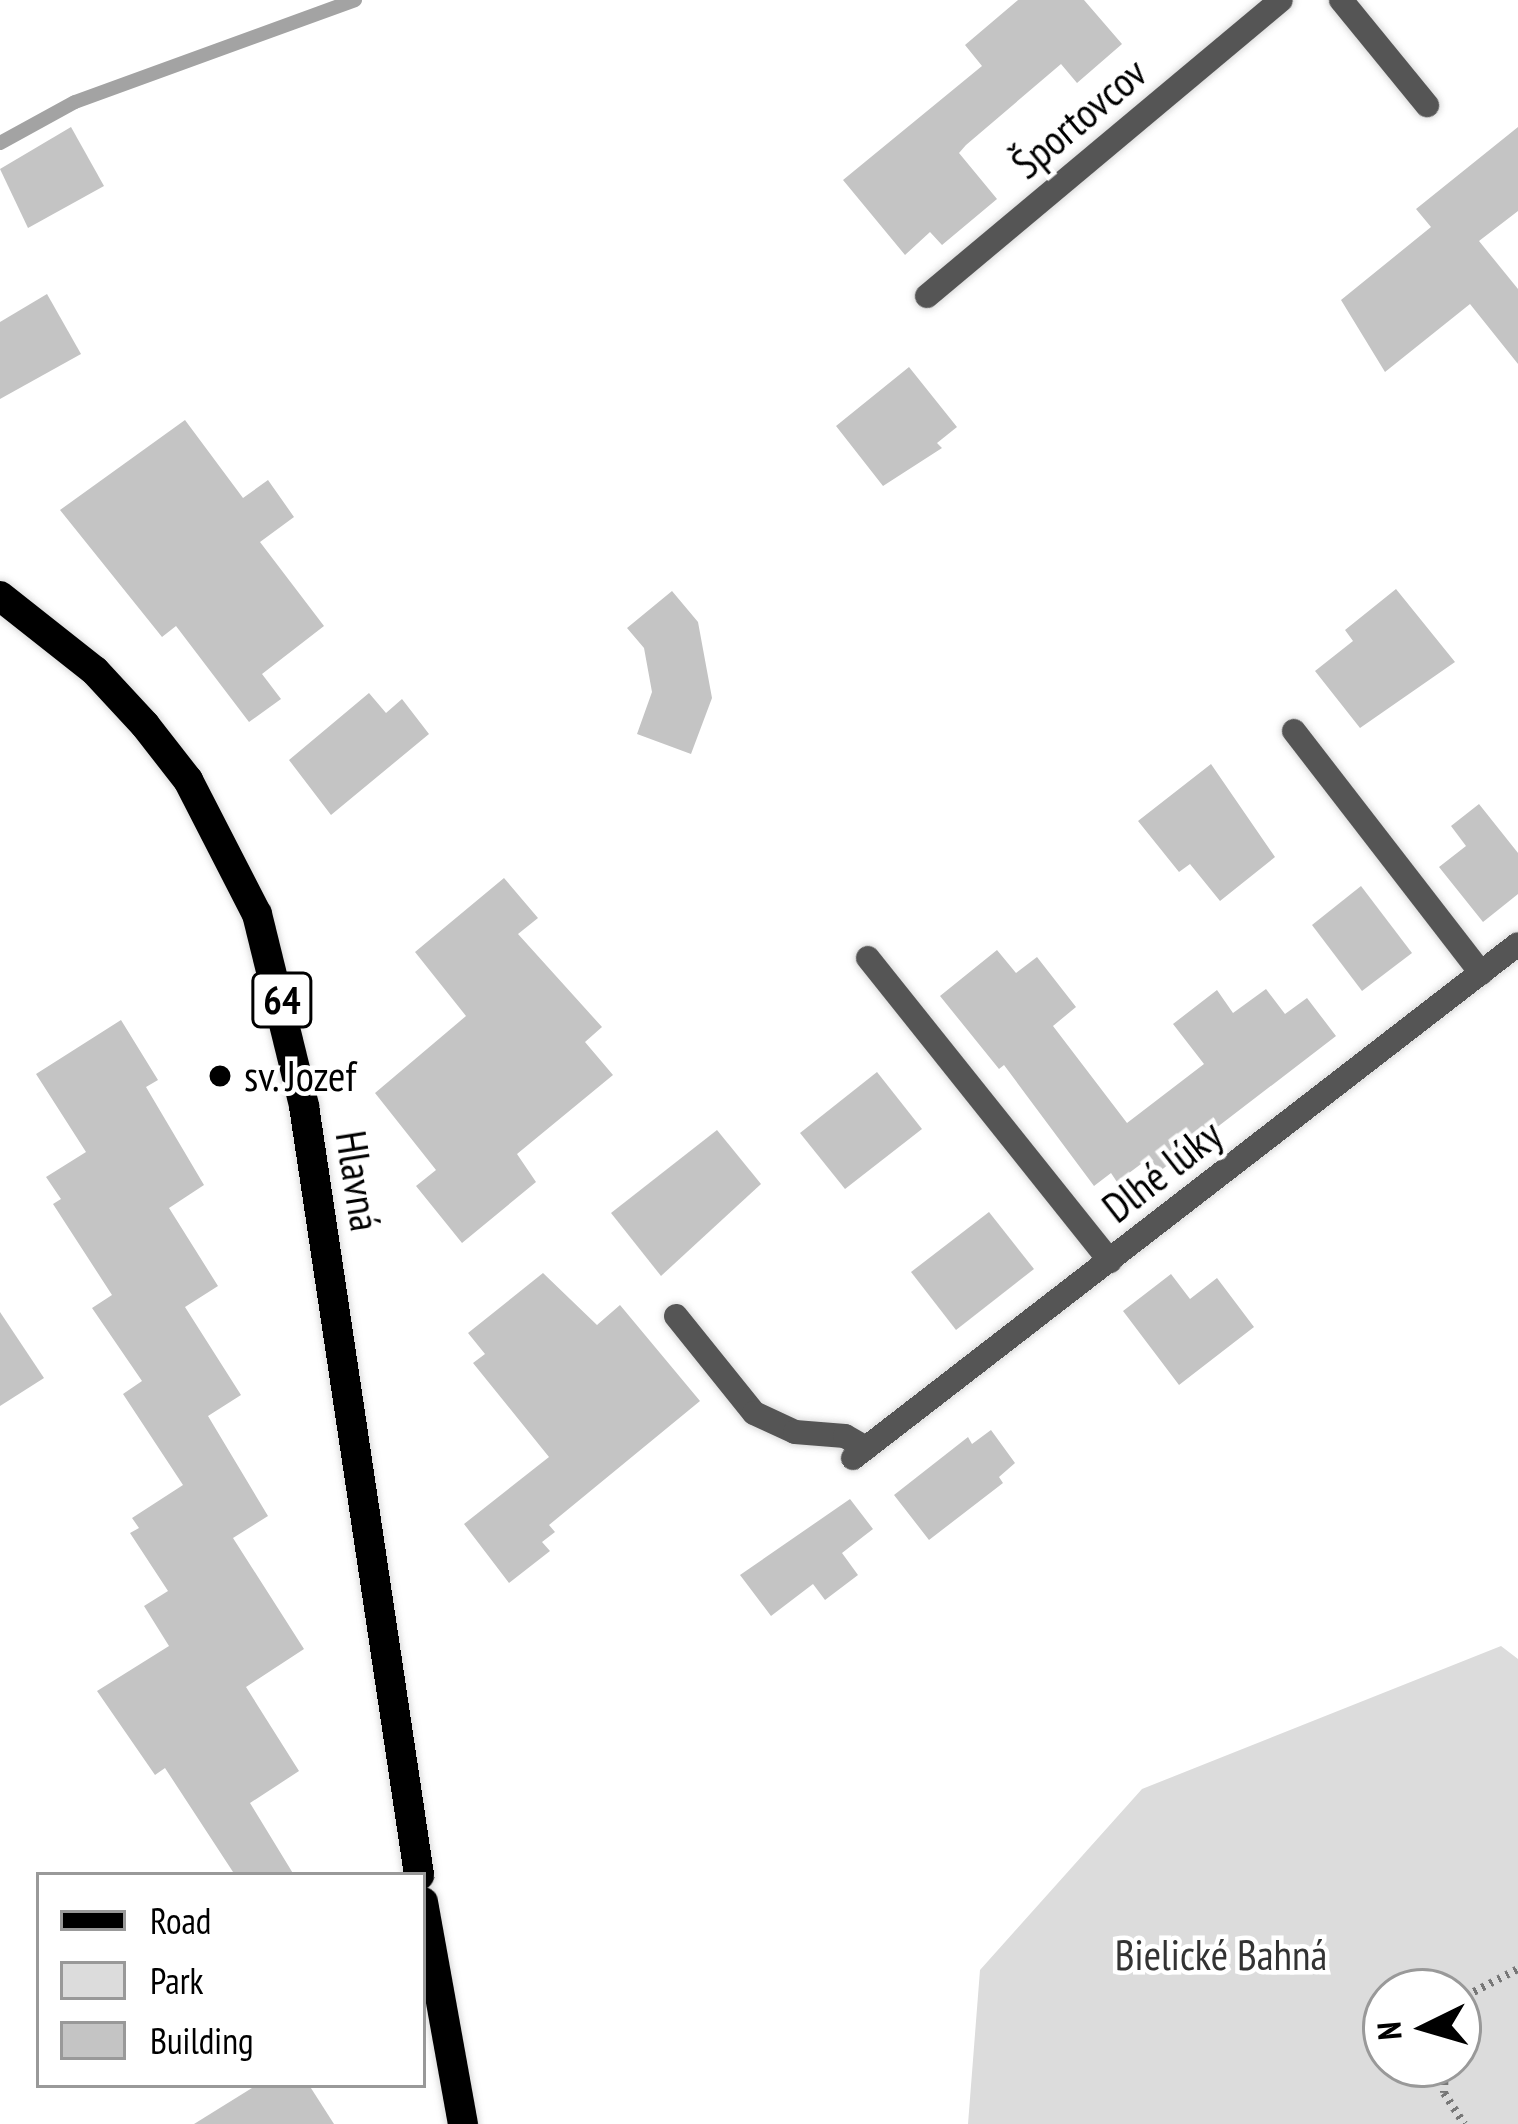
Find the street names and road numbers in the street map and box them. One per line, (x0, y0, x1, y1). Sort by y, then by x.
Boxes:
street label: Športovcov (1001, 47, 1157, 189)
road number: 64 (249, 967, 315, 1033)
street label: Dlhé lúky (1093, 1109, 1231, 1233)
street label: Hlavná (325, 1127, 391, 1235)

